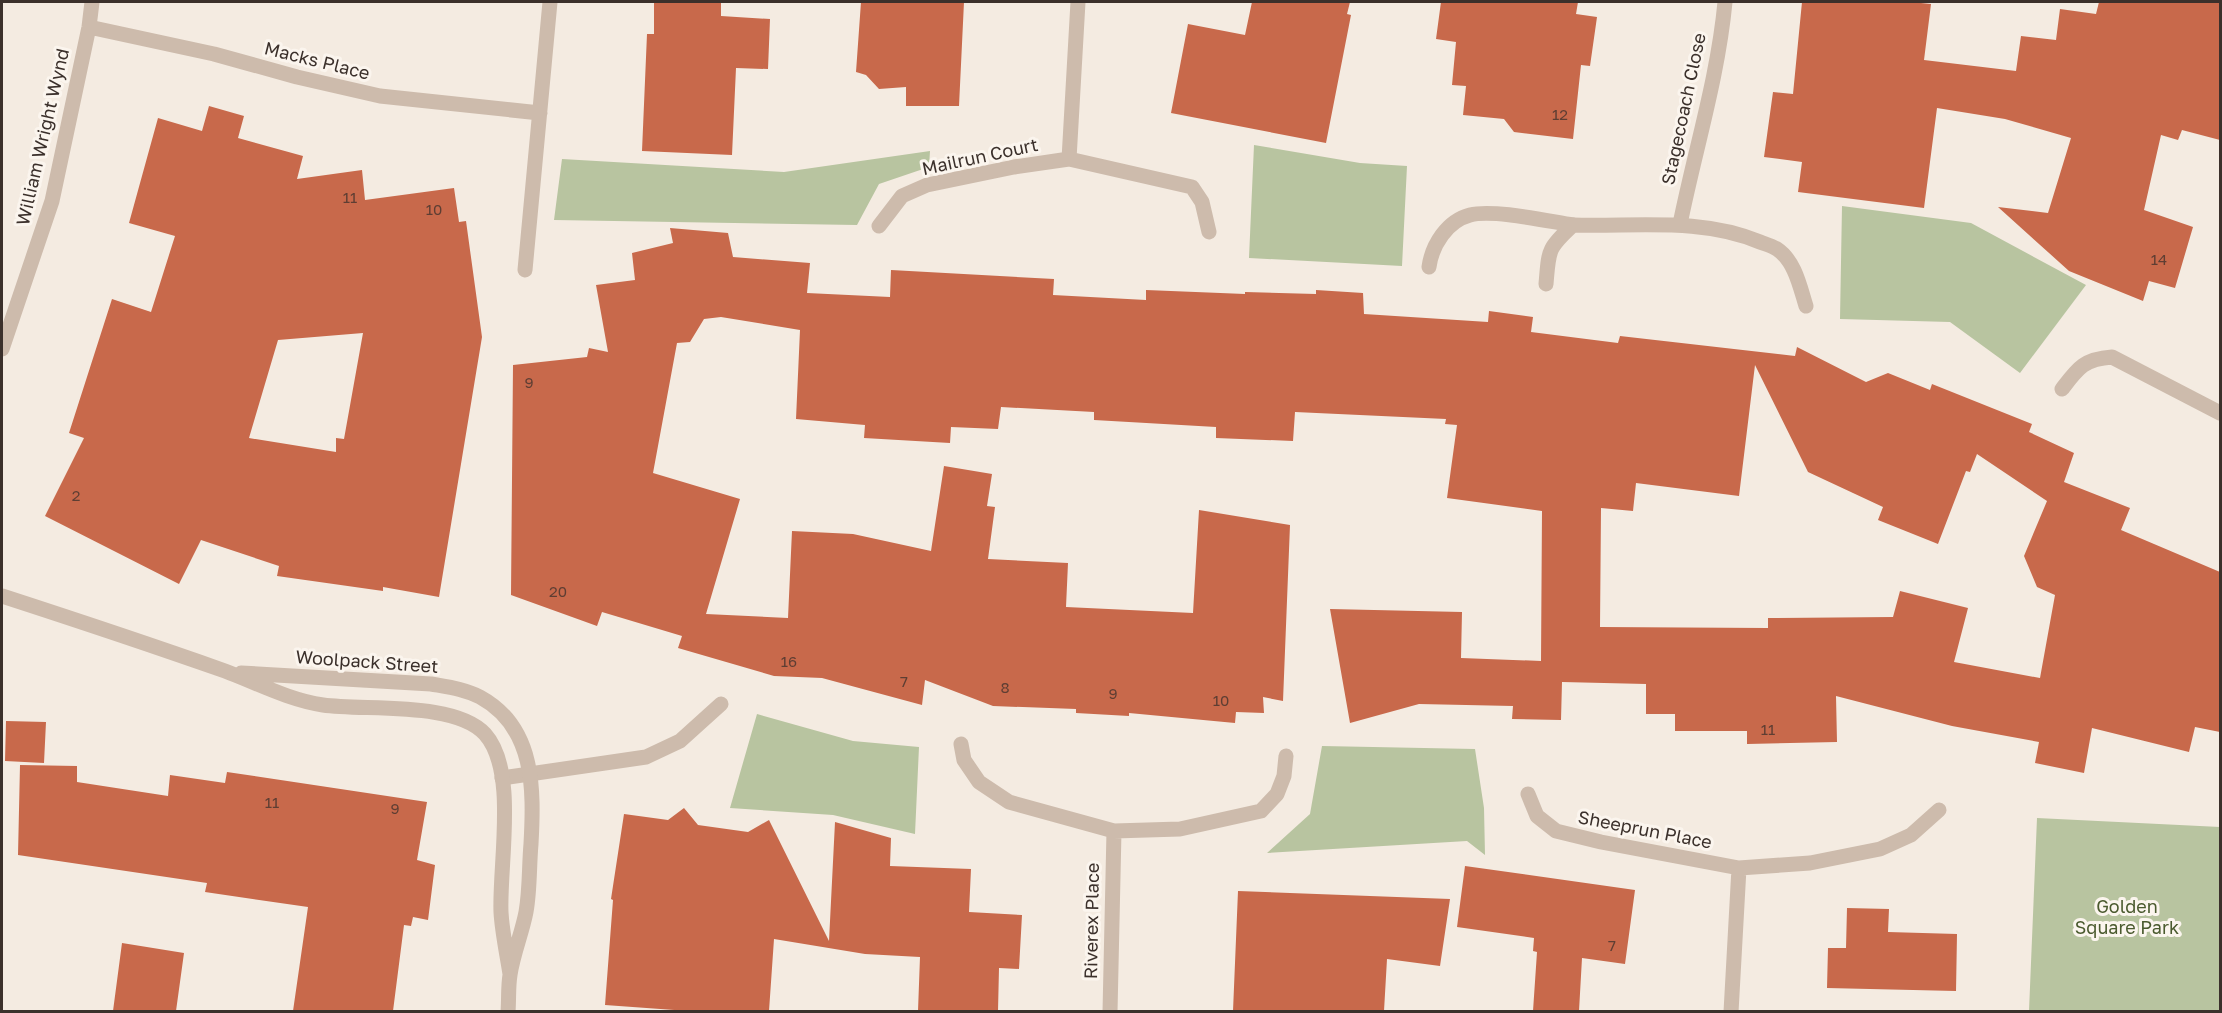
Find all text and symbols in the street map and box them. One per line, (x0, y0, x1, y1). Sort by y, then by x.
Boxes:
street label: Stagecoach Close (1656, 31, 1710, 187)
street label: Macks Place (262, 36, 372, 84)
street label: William Wright Wynd (11, 46, 73, 227)
house number: 12 (1552, 105, 1568, 123)
street label: Mailrun Court (920, 133, 1040, 179)
house number: 11 (343, 188, 357, 206)
house number: 10 (426, 200, 442, 218)
house number: 14 (2151, 250, 2167, 268)
house number: 9 (524, 373, 534, 391)
house number: 2 (72, 486, 80, 504)
house number: 20 (549, 582, 567, 600)
street label: Woolpack Street (295, 645, 439, 677)
house number: 16 (781, 652, 797, 670)
house number: 7 (900, 672, 908, 690)
house number: 8 (1000, 678, 1010, 696)
house number: 9 (1108, 684, 1118, 702)
house number: 10 (1213, 691, 1229, 709)
house number: 11 (1761, 720, 1775, 738)
house number: 11 (265, 793, 279, 811)
house number: 9 (390, 799, 400, 817)
street label: Sheeprun Place (1576, 805, 1714, 853)
street label: Riverex Place (1079, 863, 1103, 979)
park label: Golden Square Park (2075, 895, 2179, 938)
house number: 7 (1608, 936, 1616, 954)

